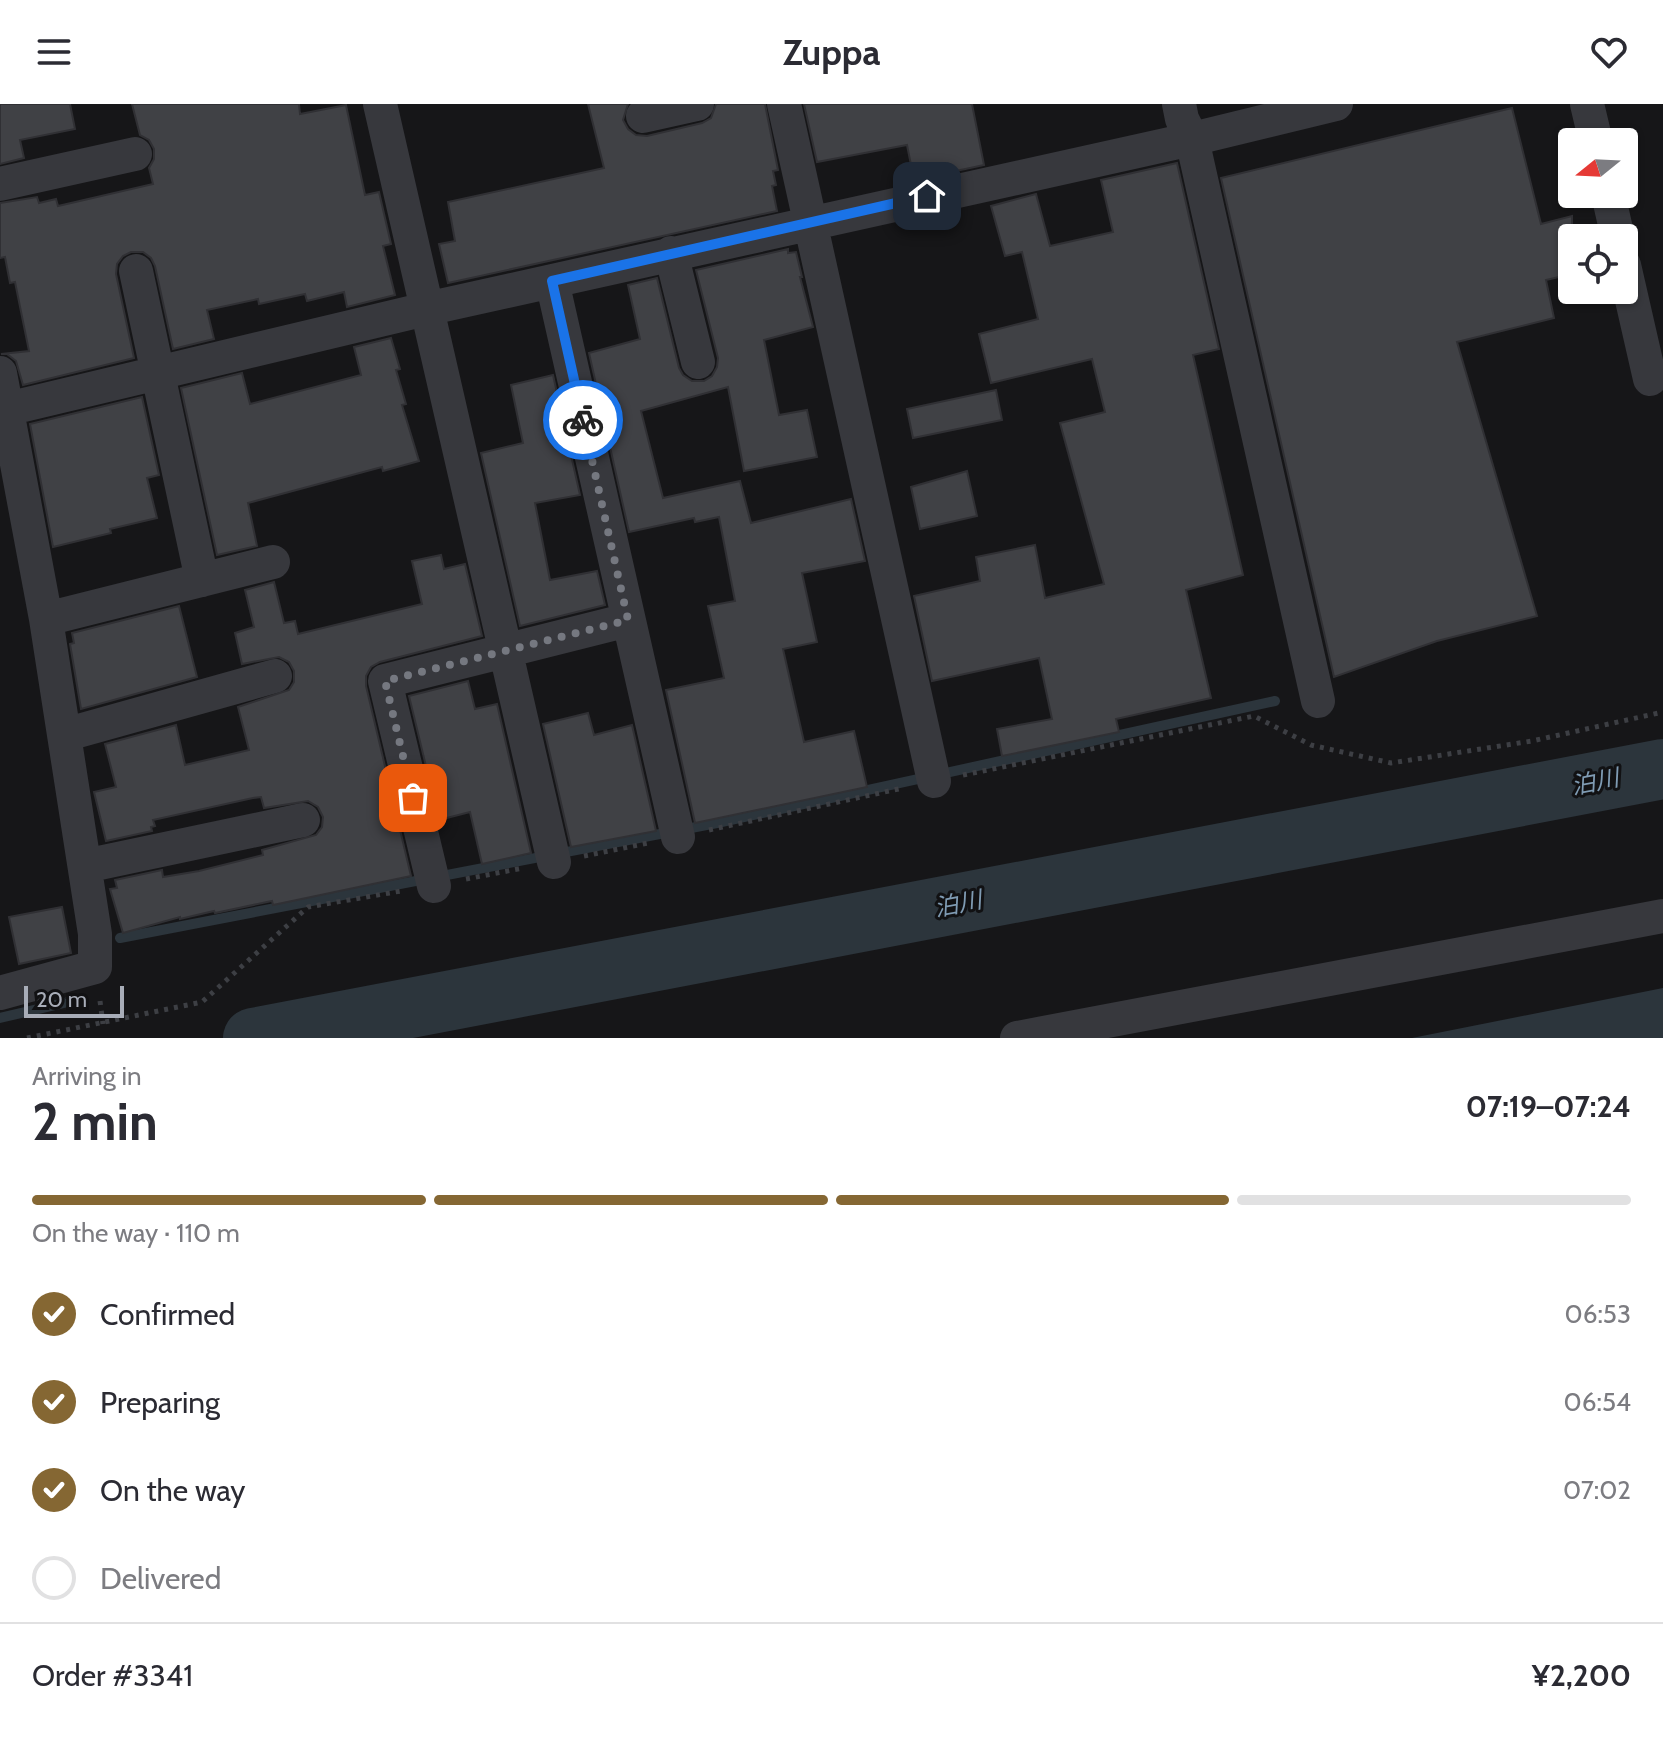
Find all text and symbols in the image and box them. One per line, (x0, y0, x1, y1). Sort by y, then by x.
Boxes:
icon: menu (32, 30, 76, 74)
text: Zuppa (783, 30, 880, 74)
icon: heart (1587, 30, 1631, 74)
north arrow (1558, 128, 1638, 208)
map controls (1558, 128, 1638, 304)
pin (893, 162, 961, 230)
icon: home (905, 174, 949, 218)
button: locate (1558, 224, 1638, 304)
courier (543, 380, 623, 460)
icon: bike (561, 398, 605, 442)
water label: 泊川 (1569, 762, 1624, 800)
pin (379, 764, 447, 832)
icon: bag (391, 776, 435, 820)
water label: 泊川 (932, 884, 987, 922)
scale bar (24, 982, 124, 1018)
text: 20 m (36, 986, 87, 1013)
text: Arriving in (32, 1060, 142, 1092)
text: 07:19–07:24 (1466, 1088, 1631, 1125)
text: 2 min (32, 1090, 158, 1153)
text: On the way · 110 m (32, 1217, 240, 1249)
icon: check (32, 1292, 76, 1336)
text: Confirmed (100, 1296, 235, 1333)
text: 06:53 (1565, 1298, 1631, 1330)
icon: check (32, 1380, 76, 1424)
text: Preparing (100, 1384, 220, 1421)
text: 06:54 (1564, 1386, 1631, 1418)
icon: check (32, 1468, 76, 1512)
text: On the way (100, 1472, 245, 1509)
text: 07:02 (1563, 1474, 1631, 1506)
text: Delivered (100, 1560, 221, 1597)
text: Order #3341 (32, 1657, 193, 1694)
text: ¥2,200 (1532, 1657, 1631, 1694)

